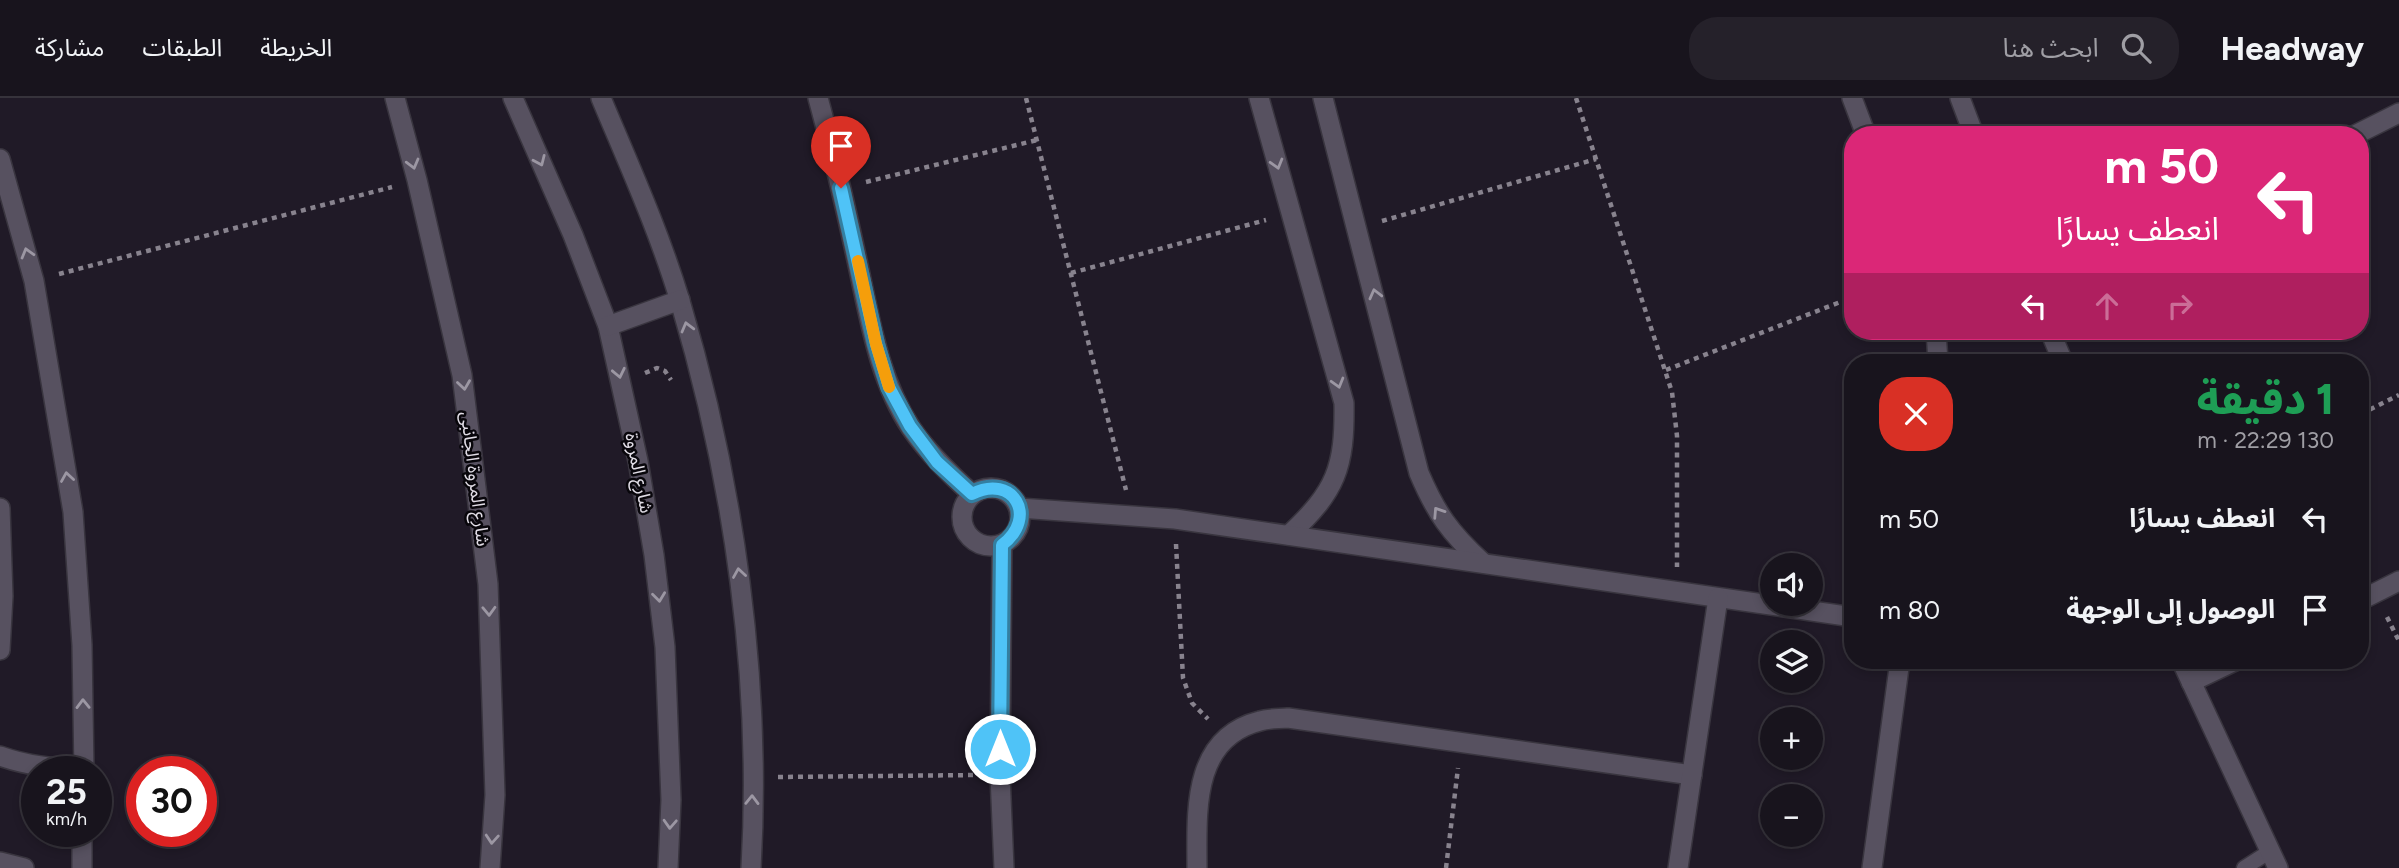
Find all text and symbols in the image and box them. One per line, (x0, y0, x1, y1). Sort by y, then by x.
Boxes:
search box (1689, 17, 2179, 80)
icon: search (2117, 29, 2155, 67)
text: Headway (2221, 29, 2364, 68)
text: ابحث هنا (2003, 32, 2099, 64)
text: مشاركة (35, 33, 104, 62)
text: الطبقات (142, 33, 222, 62)
text: الخريطة (260, 33, 332, 62)
pin (811, 116, 871, 188)
icon: arrive (822, 127, 860, 165)
text: 50 m (2104, 136, 2219, 195)
one-way arrow (532, 153, 546, 166)
icon: left (2243, 154, 2334, 245)
one-way arrow (405, 158, 419, 170)
one-way arrow (1269, 158, 1284, 170)
text: انعطف يسارًا (2056, 210, 2219, 248)
one-way arrow (20, 247, 35, 259)
icon: left (2015, 287, 2053, 325)
icon: ahead (2088, 287, 2126, 325)
icon: right (2161, 287, 2199, 325)
one-way arrow (1369, 288, 1383, 300)
one-way arrow (681, 321, 695, 333)
one-way arrow (610, 367, 625, 379)
text: 1 دقيقة (2197, 374, 2334, 425)
one-way arrow (1330, 377, 1344, 389)
button: close (1879, 377, 1953, 451)
one-way arrow (456, 380, 471, 391)
street label: شارع المروة الجانبى (453, 410, 494, 548)
text: 130 m · 22:29 (2197, 426, 2334, 454)
street label: شارع المروة (617, 431, 658, 516)
one-way arrow (60, 471, 75, 483)
icon: left (2296, 500, 2334, 538)
text: انعطف يسارًا (2129, 502, 2275, 534)
text: 50 m (1879, 503, 1939, 535)
one-way arrow (1433, 506, 1446, 519)
map controls (1760, 553, 1823, 847)
button: sound (1760, 553, 1823, 616)
one-way arrow (732, 567, 747, 579)
icon: arrive (2296, 591, 2334, 629)
one-way arrow (651, 592, 666, 603)
text: الوصول إلى الوجهة (2066, 593, 2275, 625)
text: 80 m (1879, 594, 1940, 626)
one-way arrow (482, 606, 497, 617)
button: layers (1760, 630, 1823, 693)
one-way arrow (75, 698, 91, 708)
button: + (1760, 707, 1823, 770)
position arrow (963, 712, 1037, 786)
speed limit sign: 30 (126, 756, 217, 847)
text: 25 (46, 771, 87, 813)
button: − (1760, 784, 1823, 847)
one-way arrow (745, 794, 760, 805)
text: km/h (46, 808, 87, 830)
one-way arrow (663, 819, 678, 830)
one-way arrow (485, 833, 500, 844)

